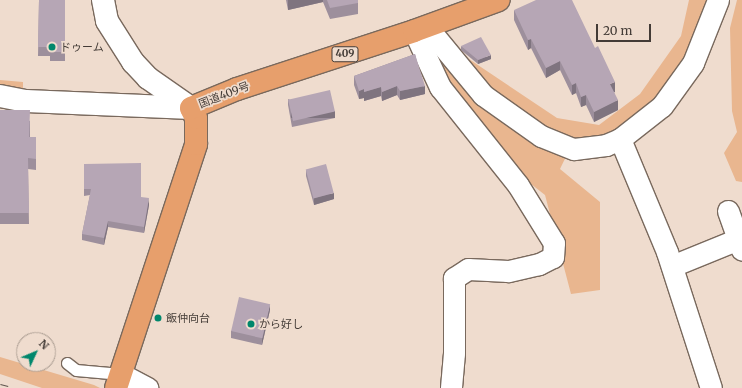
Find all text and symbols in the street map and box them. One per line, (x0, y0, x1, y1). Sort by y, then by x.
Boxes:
scale bar (598, 16, 653, 42)
text: 20 m (603, 23, 632, 38)
place label: ドゥーム (60, 40, 104, 54)
marker: ドゥーム (47, 42, 57, 52)
road number: 409 (331, 46, 359, 62)
street label: 国道409号 (197, 79, 251, 111)
place label: 飯仲向台 (166, 311, 210, 325)
marker: 飯仲向台 (153, 313, 163, 323)
place label: から好し (259, 317, 303, 331)
marker: から好し (246, 319, 256, 329)
north arrow (16, 332, 56, 372)
text: N (36, 336, 52, 352)

